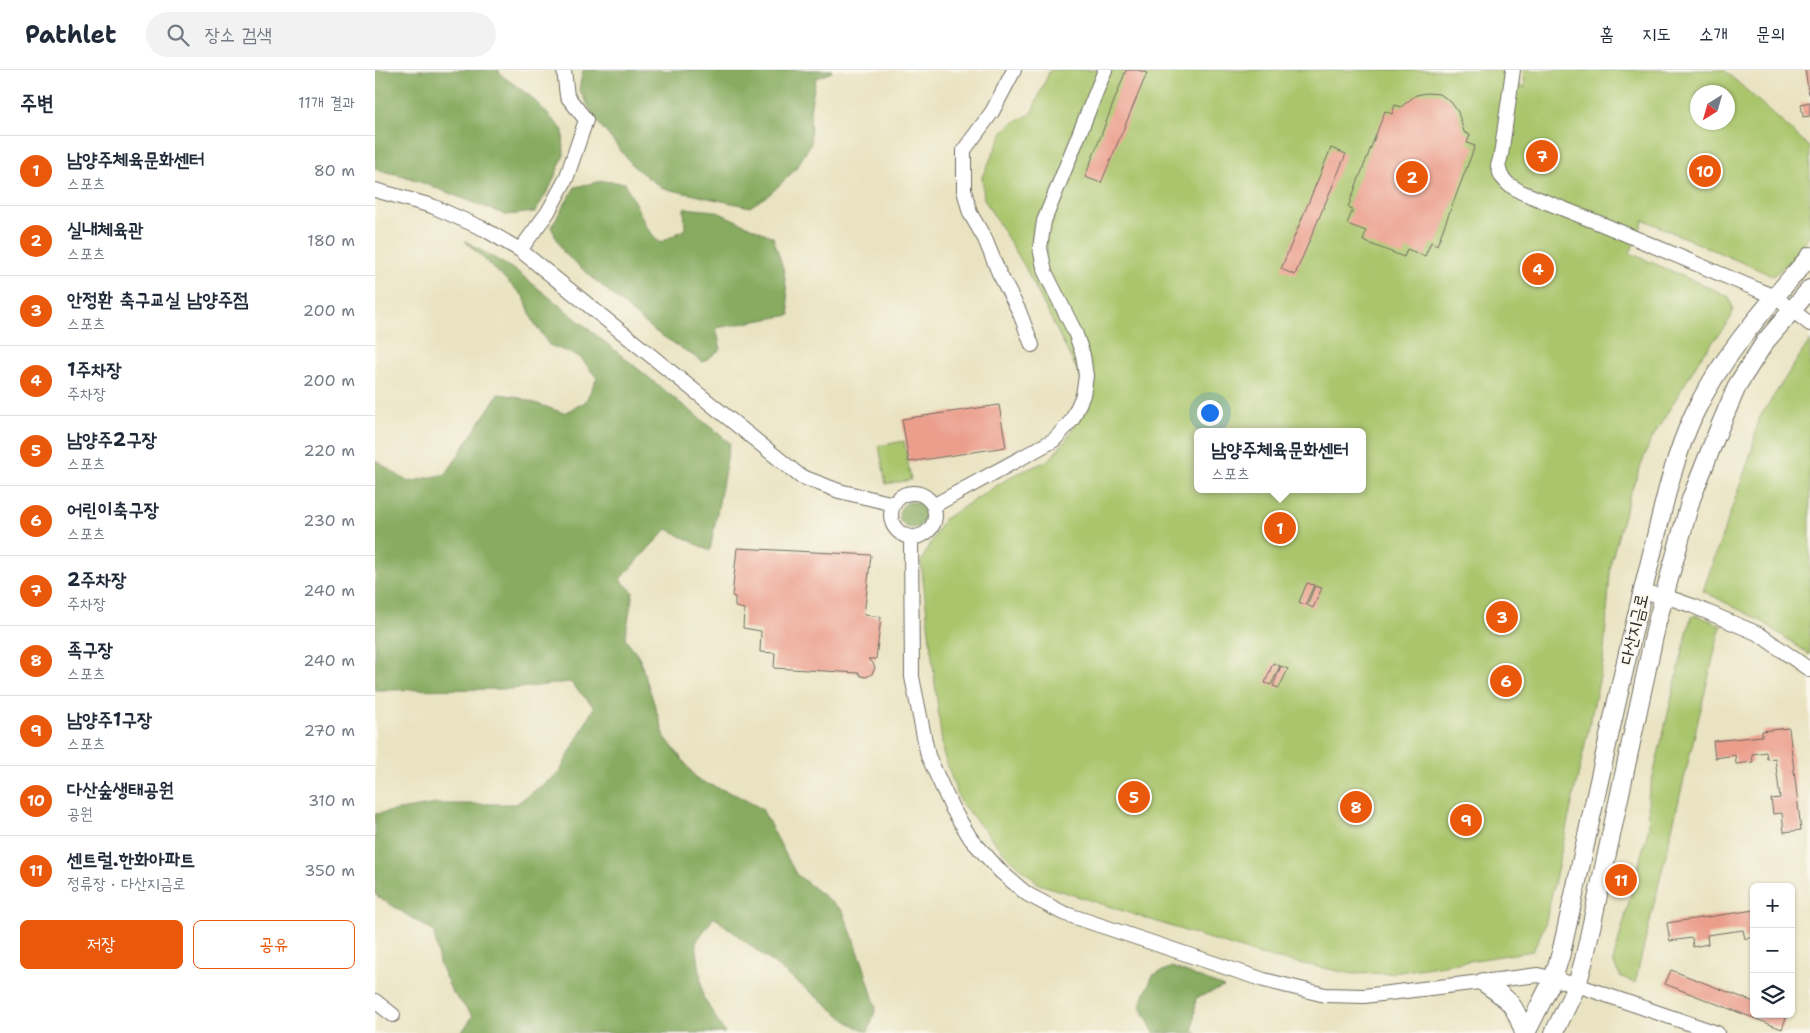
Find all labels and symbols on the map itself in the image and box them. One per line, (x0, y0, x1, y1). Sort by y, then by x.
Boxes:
north arrow (1690, 85, 1735, 130)
pin: 7 (1526, 137, 1558, 175)
pin: 10 (1689, 152, 1721, 190)
pin: 2 (1396, 158, 1428, 196)
pin: 4 (1522, 250, 1554, 288)
your location (1197, 400, 1223, 426)
pin: 1 (1264, 509, 1296, 547)
street label: 다산지금로 (1614, 591, 1654, 667)
pin: 3 (1486, 598, 1518, 636)
pin: 6 (1490, 662, 1522, 700)
pin: 5 (1118, 778, 1150, 816)
pin: 8 (1340, 788, 1372, 826)
pin: 9 (1450, 801, 1482, 839)
pin: 11 (1605, 861, 1637, 899)

